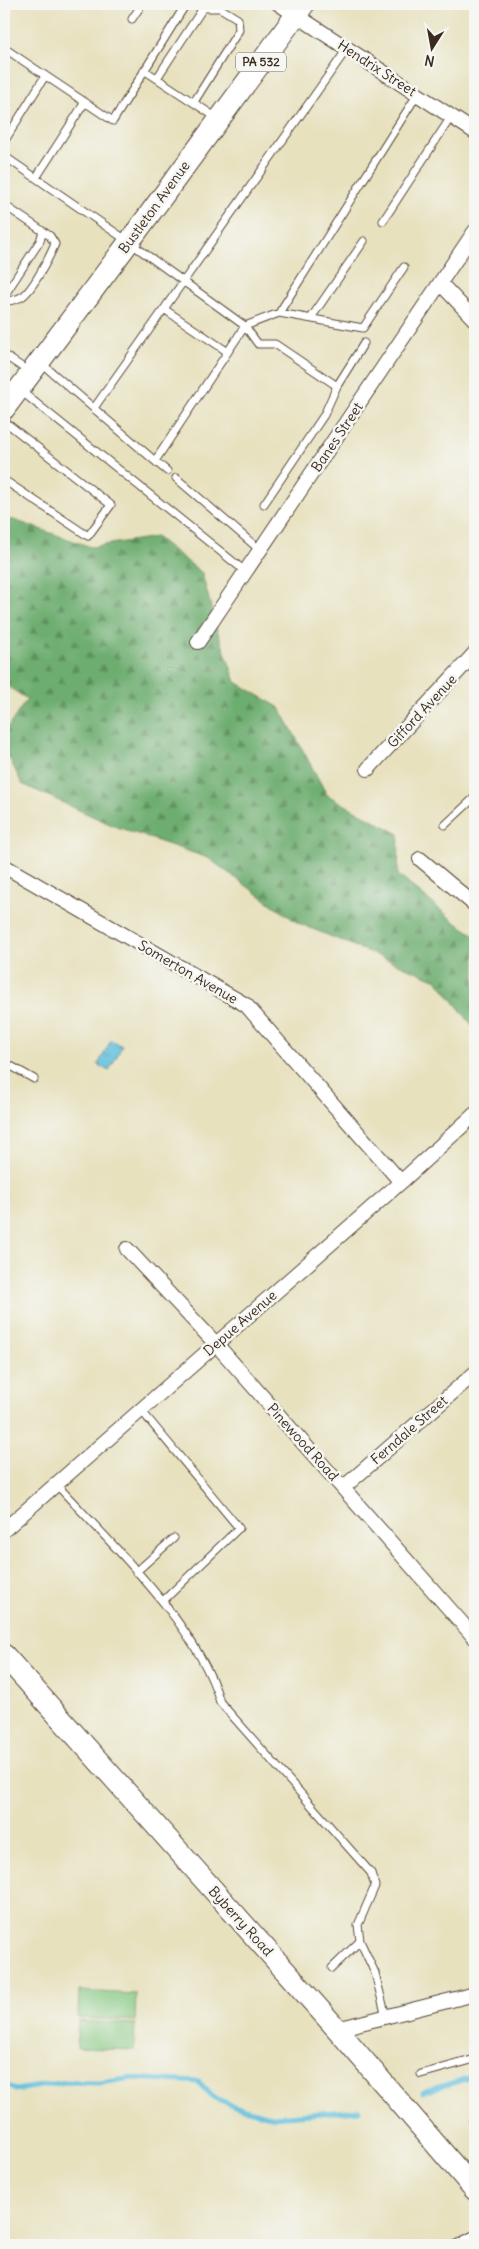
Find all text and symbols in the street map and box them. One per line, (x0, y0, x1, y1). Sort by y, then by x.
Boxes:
north arrow (406, 22, 456, 72)
street label: Hendrix Street (334, 36, 420, 100)
text: N (423, 51, 436, 71)
road number: PA 532 (236, 52, 286, 72)
street label: Bustleton Avenue (114, 157, 194, 257)
street label: Banes Street (307, 399, 367, 475)
street label: Gifford Avenue (383, 670, 461, 752)
street label: Somerton Avenue (135, 936, 241, 1008)
street label: Depue Avenue (200, 1286, 280, 1360)
street label: Ferndale Street (367, 1391, 451, 1468)
street label: Pinewood Road (263, 1399, 343, 1485)
street label: Byberry Road (205, 1882, 277, 1960)

